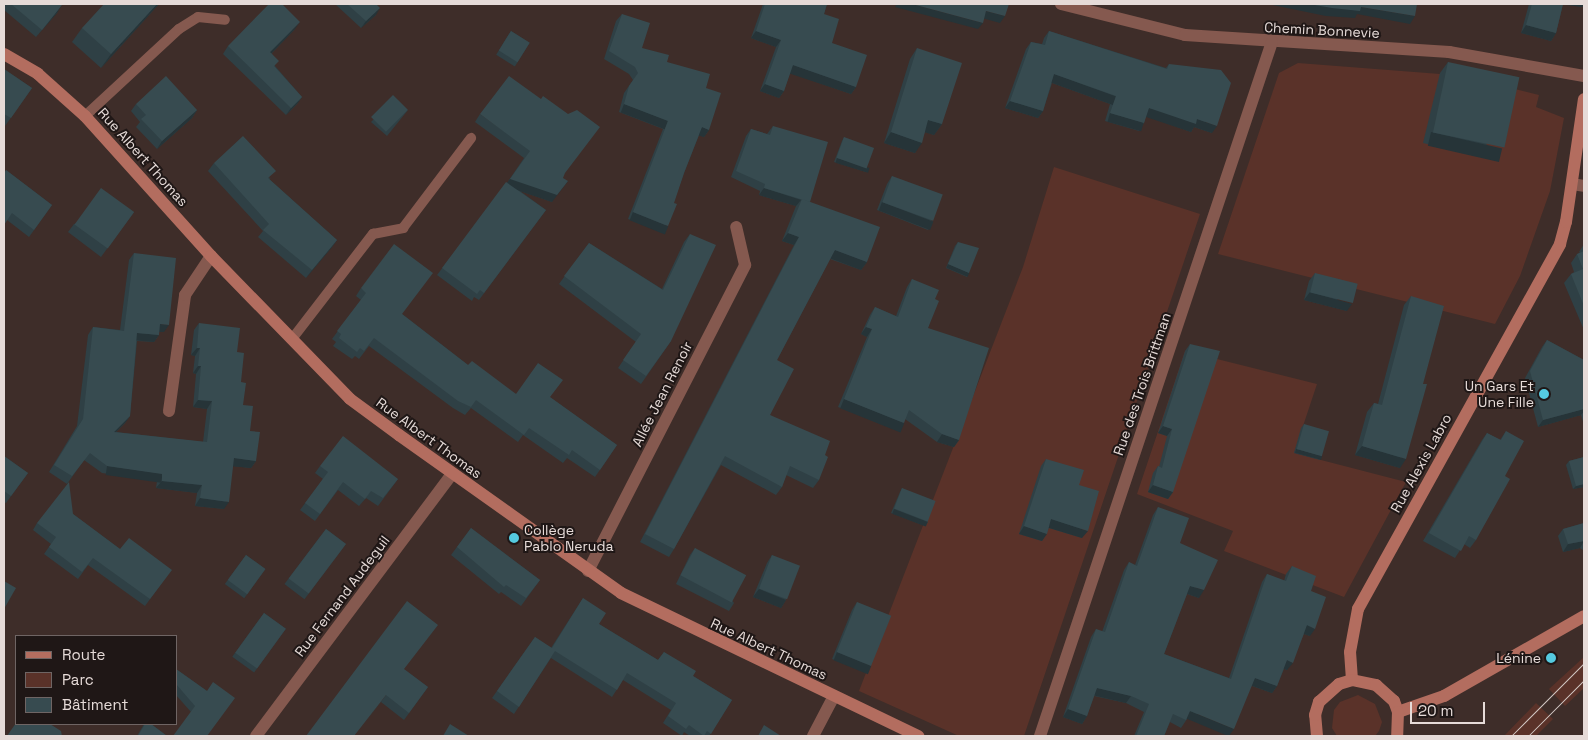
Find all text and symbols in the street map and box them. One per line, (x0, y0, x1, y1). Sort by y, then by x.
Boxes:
street label: Chemin Bonnevie (1264, 19, 1380, 41)
street label: Rue Albert Thomas (94, 104, 192, 210)
street label: Rue des Trois Brittman (1110, 310, 1174, 458)
street label: Allée Jean Renoir (628, 339, 696, 449)
place label: Un Gars Et Une Fille (1465, 378, 1534, 411)
marker: Un Gars Et Une Fille (1538, 388, 1550, 400)
street label: Rue Albert Thomas (373, 394, 485, 482)
street label: Rue Alexis Labro (1387, 411, 1455, 515)
place label: Collège Pablo Neruda (524, 522, 613, 554)
street label: Rue Fernand Audeguil (291, 532, 393, 660)
marker: Collège Pablo Neruda (508, 532, 520, 544)
street label: Rue Albert Thomas (708, 615, 830, 683)
legend (15, 635, 178, 725)
text: Route (62, 645, 105, 664)
place label: Lénine (1496, 650, 1541, 666)
marker: Lénine (1545, 652, 1557, 664)
text: Parc (62, 670, 94, 689)
scale bar (1413, 692, 1488, 724)
text: Bâtiment (62, 695, 128, 714)
text: 20 m (1418, 701, 1453, 720)

